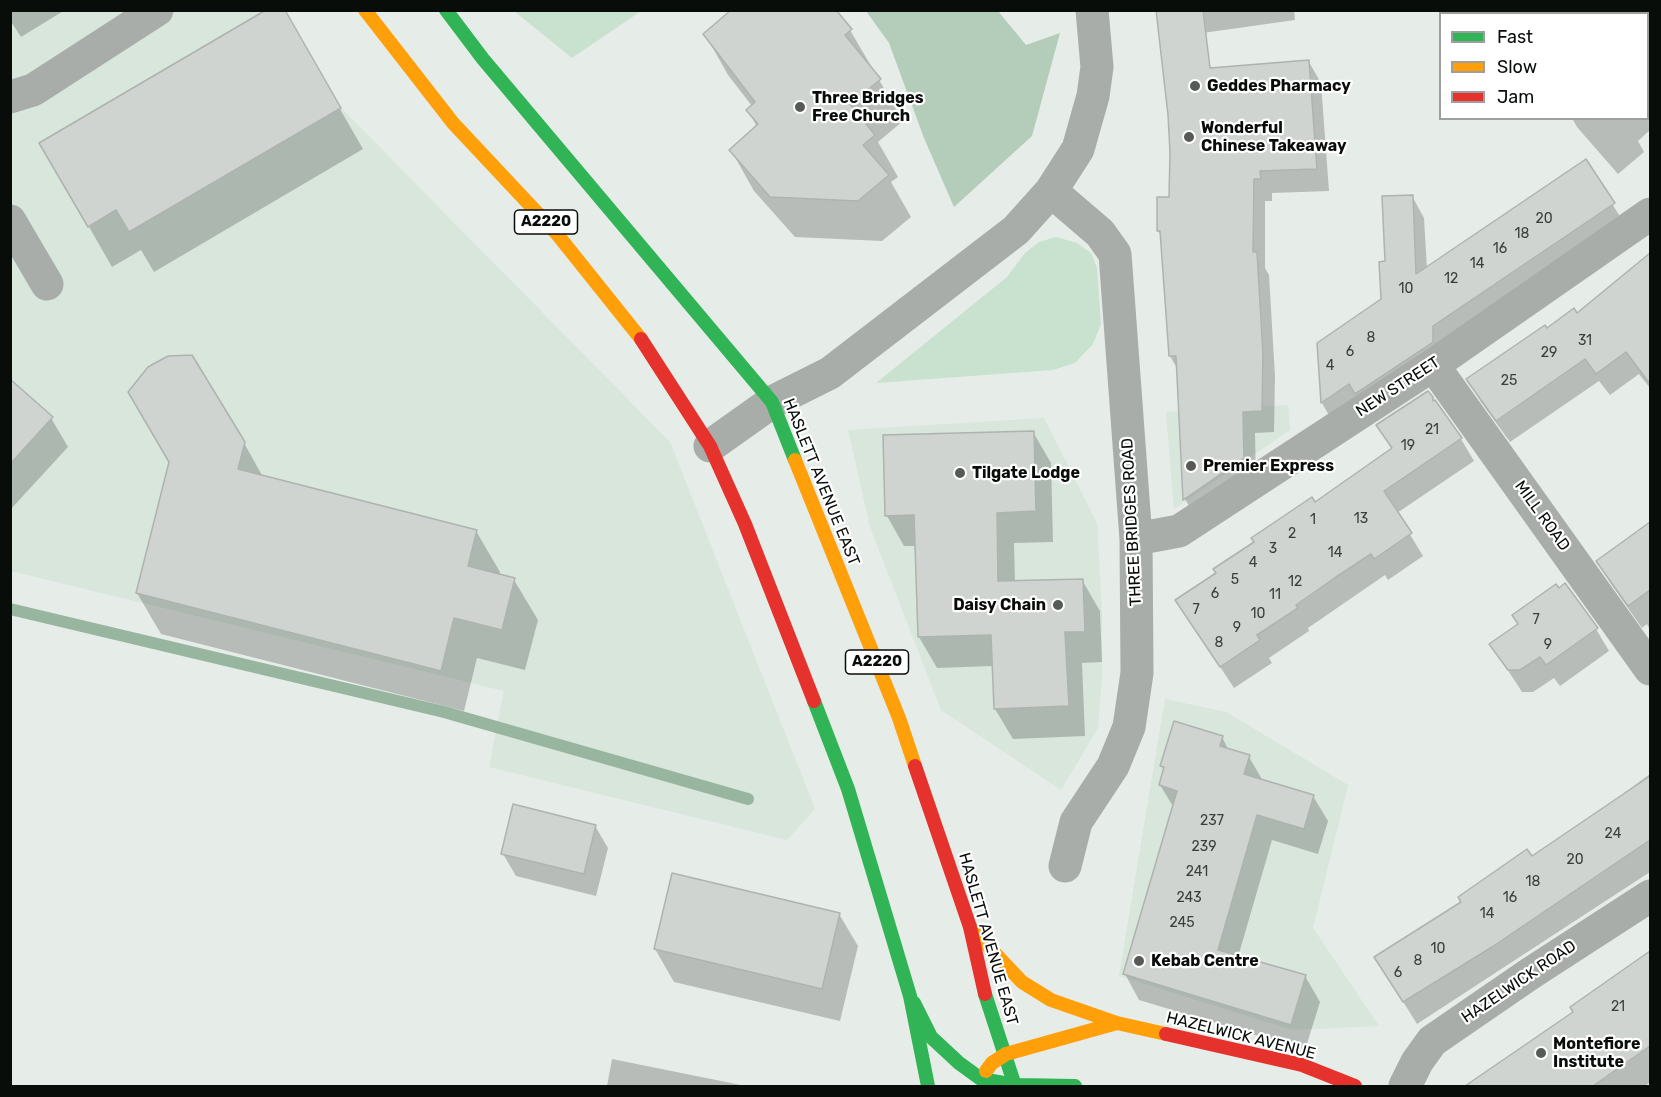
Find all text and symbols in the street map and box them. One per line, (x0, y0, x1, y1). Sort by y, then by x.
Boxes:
legend (1439, 12, 1649, 120)
text: Fast (1497, 26, 1533, 48)
text: Slow (1497, 56, 1537, 78)
place label: Geddes Pharmacy (1207, 76, 1351, 96)
marker: Geddes Pharmacy (1188, 79, 1202, 93)
text: Jam (1497, 86, 1534, 108)
place label: Three Bridges Free Church (812, 88, 924, 126)
marker: Three Bridges Free Church (793, 100, 807, 114)
place label: Wonderful Chinese Takeaway (1201, 118, 1347, 156)
marker: Wonderful Chinese Takeaway (1182, 130, 1196, 144)
road number: A2220 (514, 210, 578, 234)
house number: 20 (1535, 211, 1553, 227)
house number: 18 (1515, 226, 1529, 242)
house number: 16 (1493, 241, 1507, 257)
house number: 14 (1470, 256, 1484, 272)
house number: 12 (1444, 271, 1458, 287)
house number: 10 (1399, 281, 1413, 297)
house number: 8 (1367, 330, 1375, 346)
house number: 31 (1578, 333, 1592, 349)
house number: 6 (1346, 344, 1354, 360)
house number: 29 (1541, 345, 1557, 361)
street label: NEW STREET (1353, 353, 1443, 421)
house number: 4 (1326, 358, 1334, 374)
house number: 25 (1501, 373, 1517, 389)
street label: HASLETT AVENUE EAST (779, 396, 863, 568)
house number: 21 (1425, 422, 1439, 438)
street label: THREE BRIDGES ROAD (1118, 437, 1146, 607)
house number: 19 (1401, 438, 1415, 454)
place label: Premier Express (1203, 456, 1334, 476)
marker: Premier Express (1184, 459, 1198, 473)
place label: Tilgate Lodge (972, 463, 1080, 483)
marker: Tilgate Lodge (953, 466, 967, 480)
street label: MILL ROAD (1510, 477, 1574, 555)
house number: 13 (1354, 511, 1368, 527)
house number: 1 (1310, 512, 1316, 528)
house number: 2 (1288, 526, 1296, 542)
house number: 3 (1269, 541, 1277, 557)
house number: 14 (1328, 545, 1342, 561)
house number: 4 (1249, 555, 1257, 571)
house number: 5 (1231, 572, 1239, 588)
house number: 12 (1288, 574, 1302, 590)
house number: 6 (1211, 586, 1219, 602)
house number: 11 (1269, 587, 1281, 603)
place label: Daisy Chain (953, 595, 1046, 615)
marker: Daisy Chain (1051, 598, 1065, 612)
house number: 7 (1192, 602, 1200, 618)
house number: 10 (1251, 606, 1265, 622)
house number: 7 (1532, 612, 1540, 628)
house number: 9 (1233, 620, 1241, 636)
house number: 8 (1215, 635, 1223, 651)
house number: 9 (1544, 637, 1552, 653)
road number: A2220 (846, 650, 908, 674)
house number: 237 (1200, 813, 1224, 829)
house number: 24 (1605, 826, 1621, 842)
house number: 239 (1192, 839, 1216, 855)
street label: HASLETT AVENUE EAST (954, 851, 1022, 1027)
house number: 20 (1566, 852, 1584, 868)
house number: 241 (1186, 864, 1208, 880)
house number: 18 (1526, 874, 1540, 890)
house number: 243 (1176, 890, 1202, 906)
house number: 16 (1503, 890, 1517, 906)
house number: 14 (1480, 906, 1494, 922)
house number: 245 (1169, 915, 1195, 931)
street label: HAZELWICK ROAD (1458, 937, 1580, 1027)
house number: 10 (1431, 941, 1445, 957)
place label: Kebab Centre (1151, 951, 1259, 971)
house number: 8 (1414, 953, 1422, 969)
marker: Kebab Centre (1132, 954, 1146, 968)
house number: 6 (1394, 965, 1402, 981)
house number: 21 (1611, 999, 1625, 1015)
street label: HAZELWICK AVENUE (1164, 1008, 1318, 1064)
place label: Montefiore Institute (1553, 1034, 1640, 1072)
marker: Montefiore Institute (1534, 1046, 1548, 1060)

